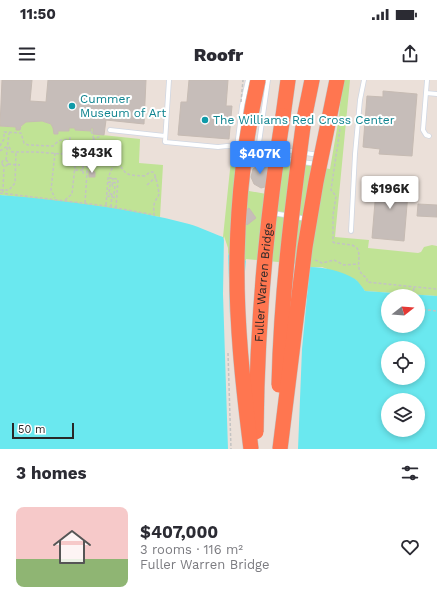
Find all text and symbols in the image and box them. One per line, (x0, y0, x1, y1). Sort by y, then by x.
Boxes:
text: 11:50 (20, 5, 56, 23)
icon: menu (16, 43, 38, 65)
icon: share (399, 43, 421, 65)
text: Roofr (194, 44, 243, 65)
place label: Cummer Museum of Art (80, 92, 166, 120)
marker: Cummer Museum of Art (67, 101, 77, 111)
place label: The Williams Red Cross Center (213, 113, 395, 127)
marker: The Williams Red Cross Center (200, 115, 210, 125)
pin: $343K (64, 140, 120, 174)
pin: $407K (232, 141, 288, 175)
text: $343K (71, 145, 113, 160)
text: $407K (239, 146, 281, 161)
pin: $196K (362, 176, 418, 210)
text: $196K (371, 181, 409, 196)
street label: Fuller Warren Bridge (252, 222, 275, 342)
north arrow (381, 289, 425, 333)
map controls (381, 289, 425, 437)
button: locate (381, 341, 425, 385)
button: layers (381, 393, 425, 437)
scale bar (12, 421, 74, 440)
text: 50 m (18, 423, 45, 436)
icon: filters (399, 462, 421, 484)
text: 3 homes (16, 463, 87, 483)
text: $407,000 (140, 522, 218, 542)
icon: home (48, 523, 96, 571)
icon: heart (399, 536, 421, 558)
text: 3 rooms · 116 m² (140, 542, 243, 557)
text: Fuller Warren Bridge (140, 557, 270, 572)

